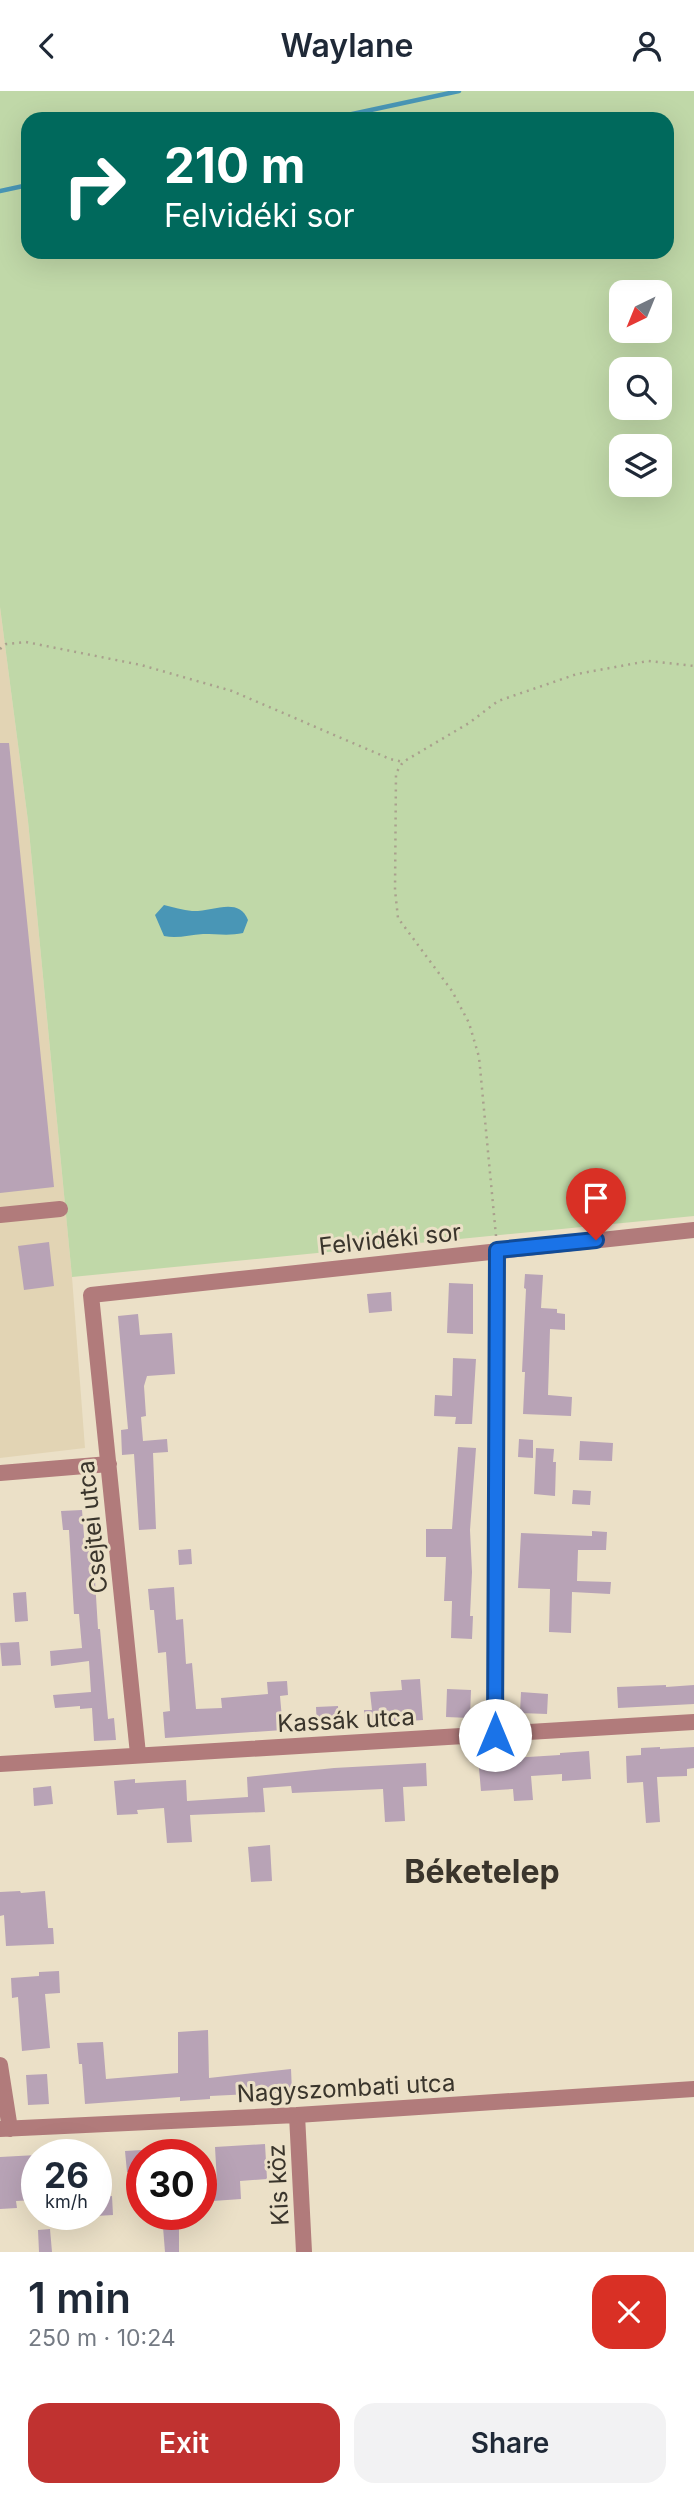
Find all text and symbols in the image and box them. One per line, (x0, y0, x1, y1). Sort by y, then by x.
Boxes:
text: Waylane (281, 26, 413, 65)
icon: back (28, 27, 66, 65)
icon: person (628, 27, 666, 65)
text: 210 m (164, 136, 305, 195)
icon: right (49, 140, 140, 231)
text: Felvidéki sor (164, 196, 355, 235)
north arrow (609, 280, 672, 343)
map controls (609, 280, 672, 497)
button: search (609, 357, 672, 420)
button: layers (609, 434, 672, 497)
pin (566, 1168, 626, 1240)
icon: arrive (577, 1179, 615, 1217)
street label: Felvidéki sor (317, 1217, 463, 1261)
street label: Csejtei utca (71, 1459, 113, 1595)
position arrow (458, 1698, 532, 1772)
street label: Kassák utca (277, 1702, 415, 1738)
district label: Béketelep (404, 1852, 560, 1891)
street label: Nagyszombati utca (236, 2068, 456, 2108)
speed limit sign: 30 (126, 2139, 217, 2230)
street label: Kis köz (261, 2143, 295, 2227)
text: 26 (44, 2154, 89, 2196)
text: km/h (45, 2191, 88, 2212)
text: 1 min (28, 2272, 131, 2323)
button: close (592, 2275, 666, 2349)
text: 250 m · 10:24 (28, 2324, 176, 2352)
button: Exit (28, 2403, 340, 2483)
button: Share (354, 2403, 666, 2483)

